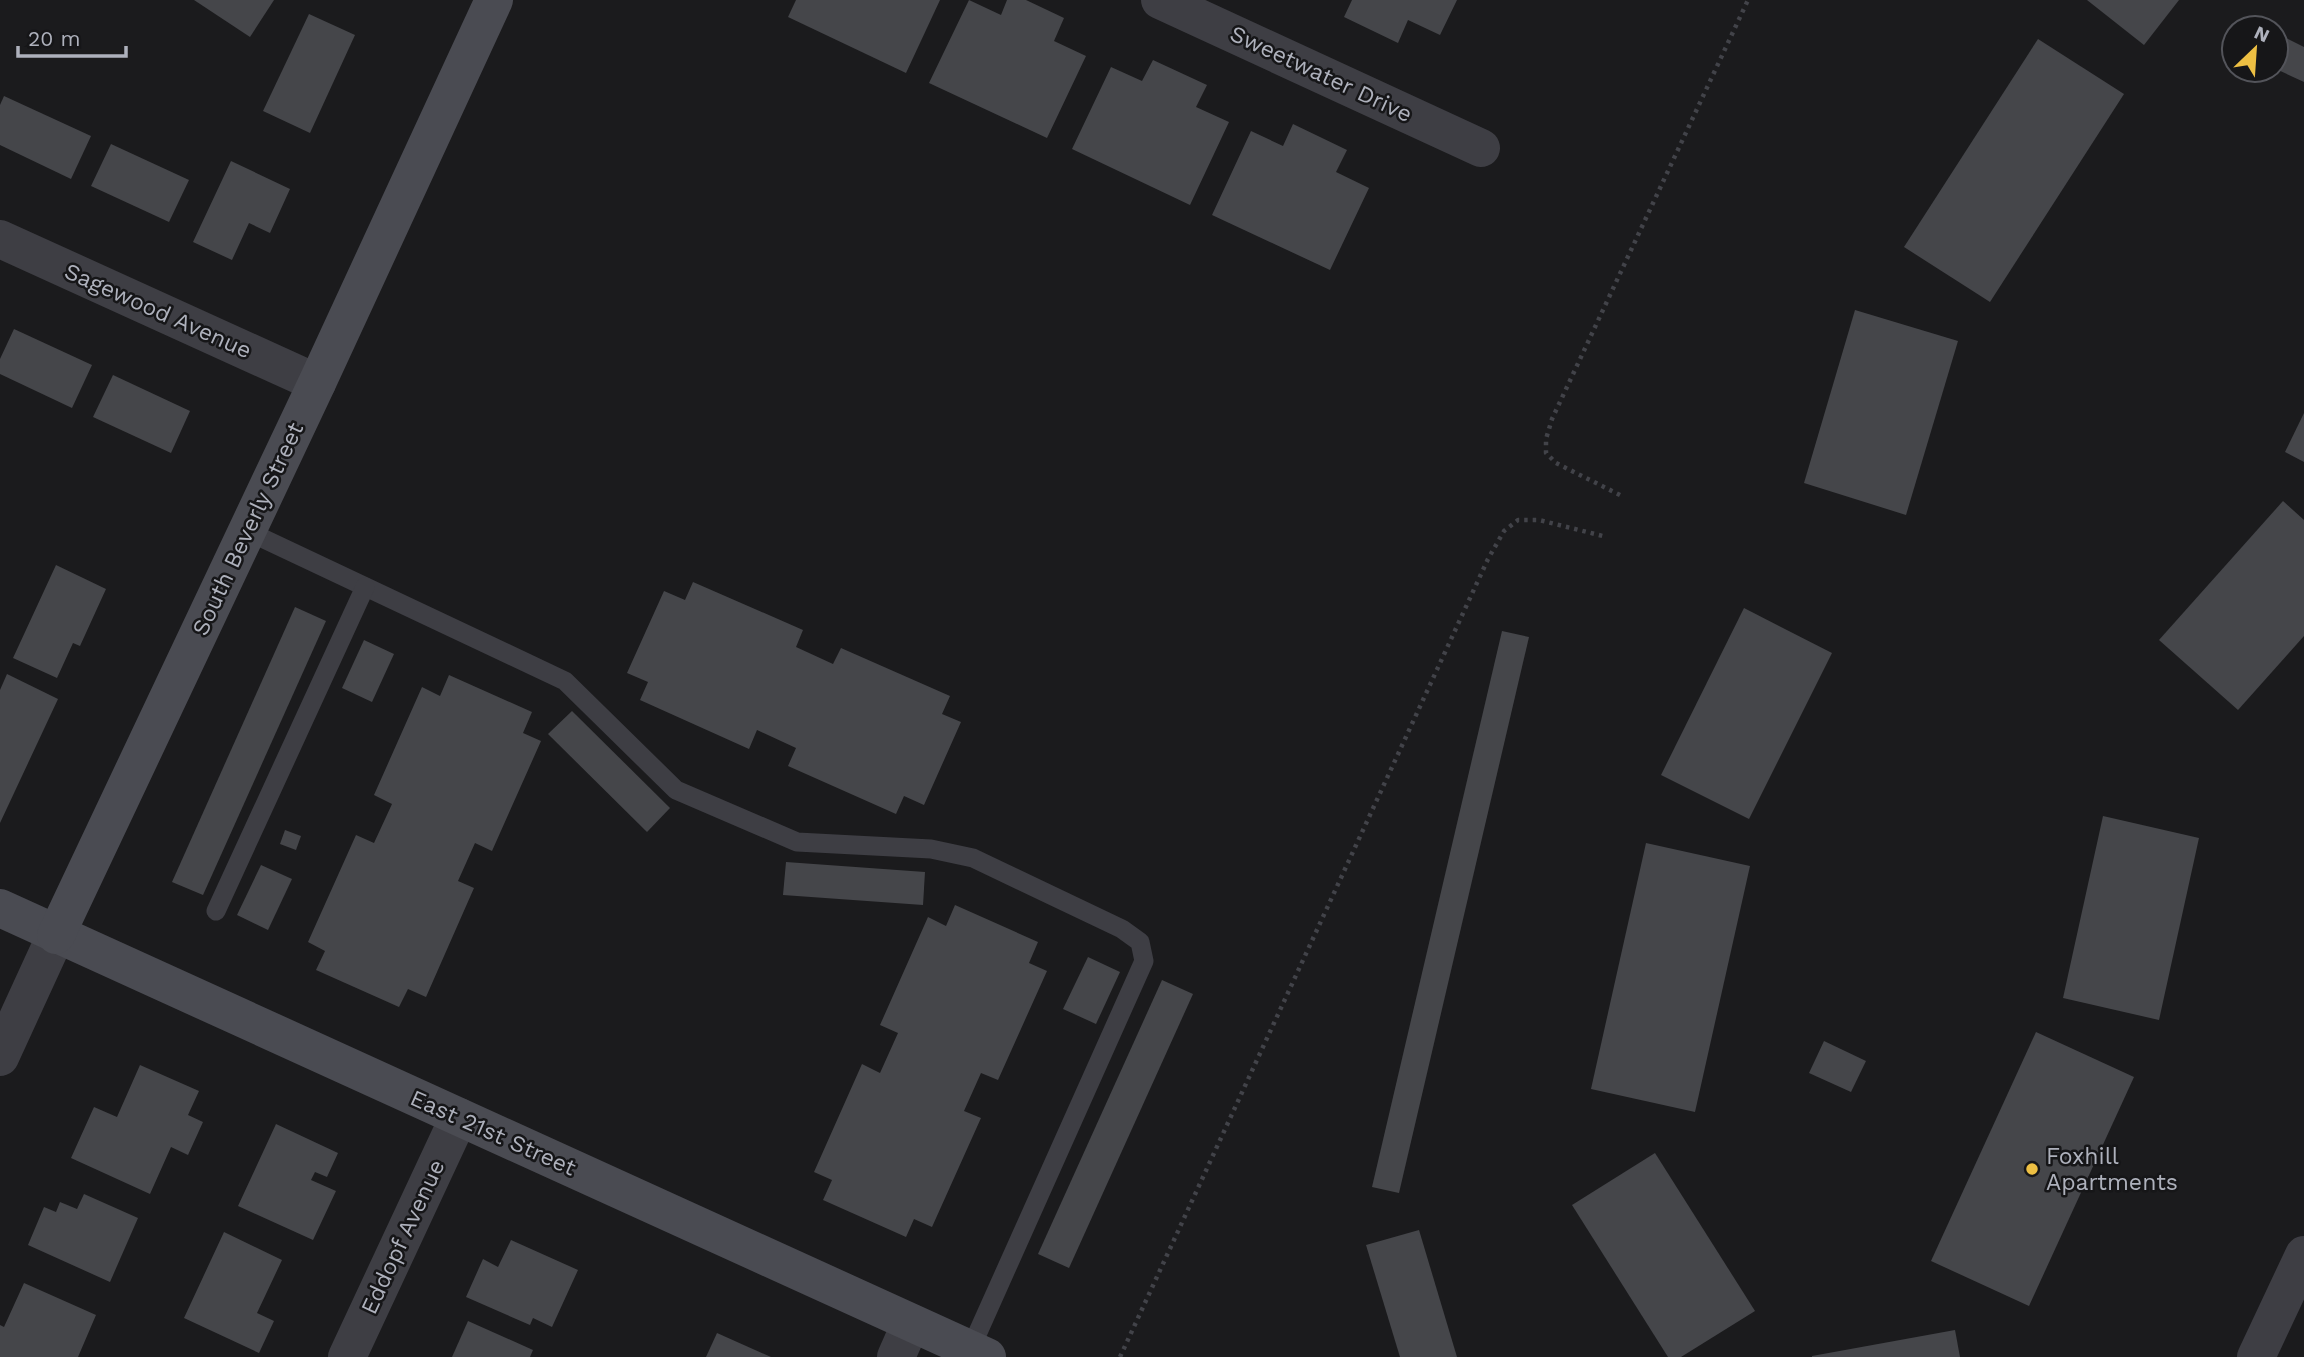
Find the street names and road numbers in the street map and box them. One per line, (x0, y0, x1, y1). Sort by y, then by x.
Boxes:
street label: Sweetwater Drive (1226, 20, 1416, 128)
street label: Sagewood Avenue (60, 258, 256, 364)
street label: South Beverly Street (187, 418, 309, 640)
street label: East 21st Street (406, 1084, 580, 1182)
street label: Eddopf Avenue (355, 1155, 451, 1319)

